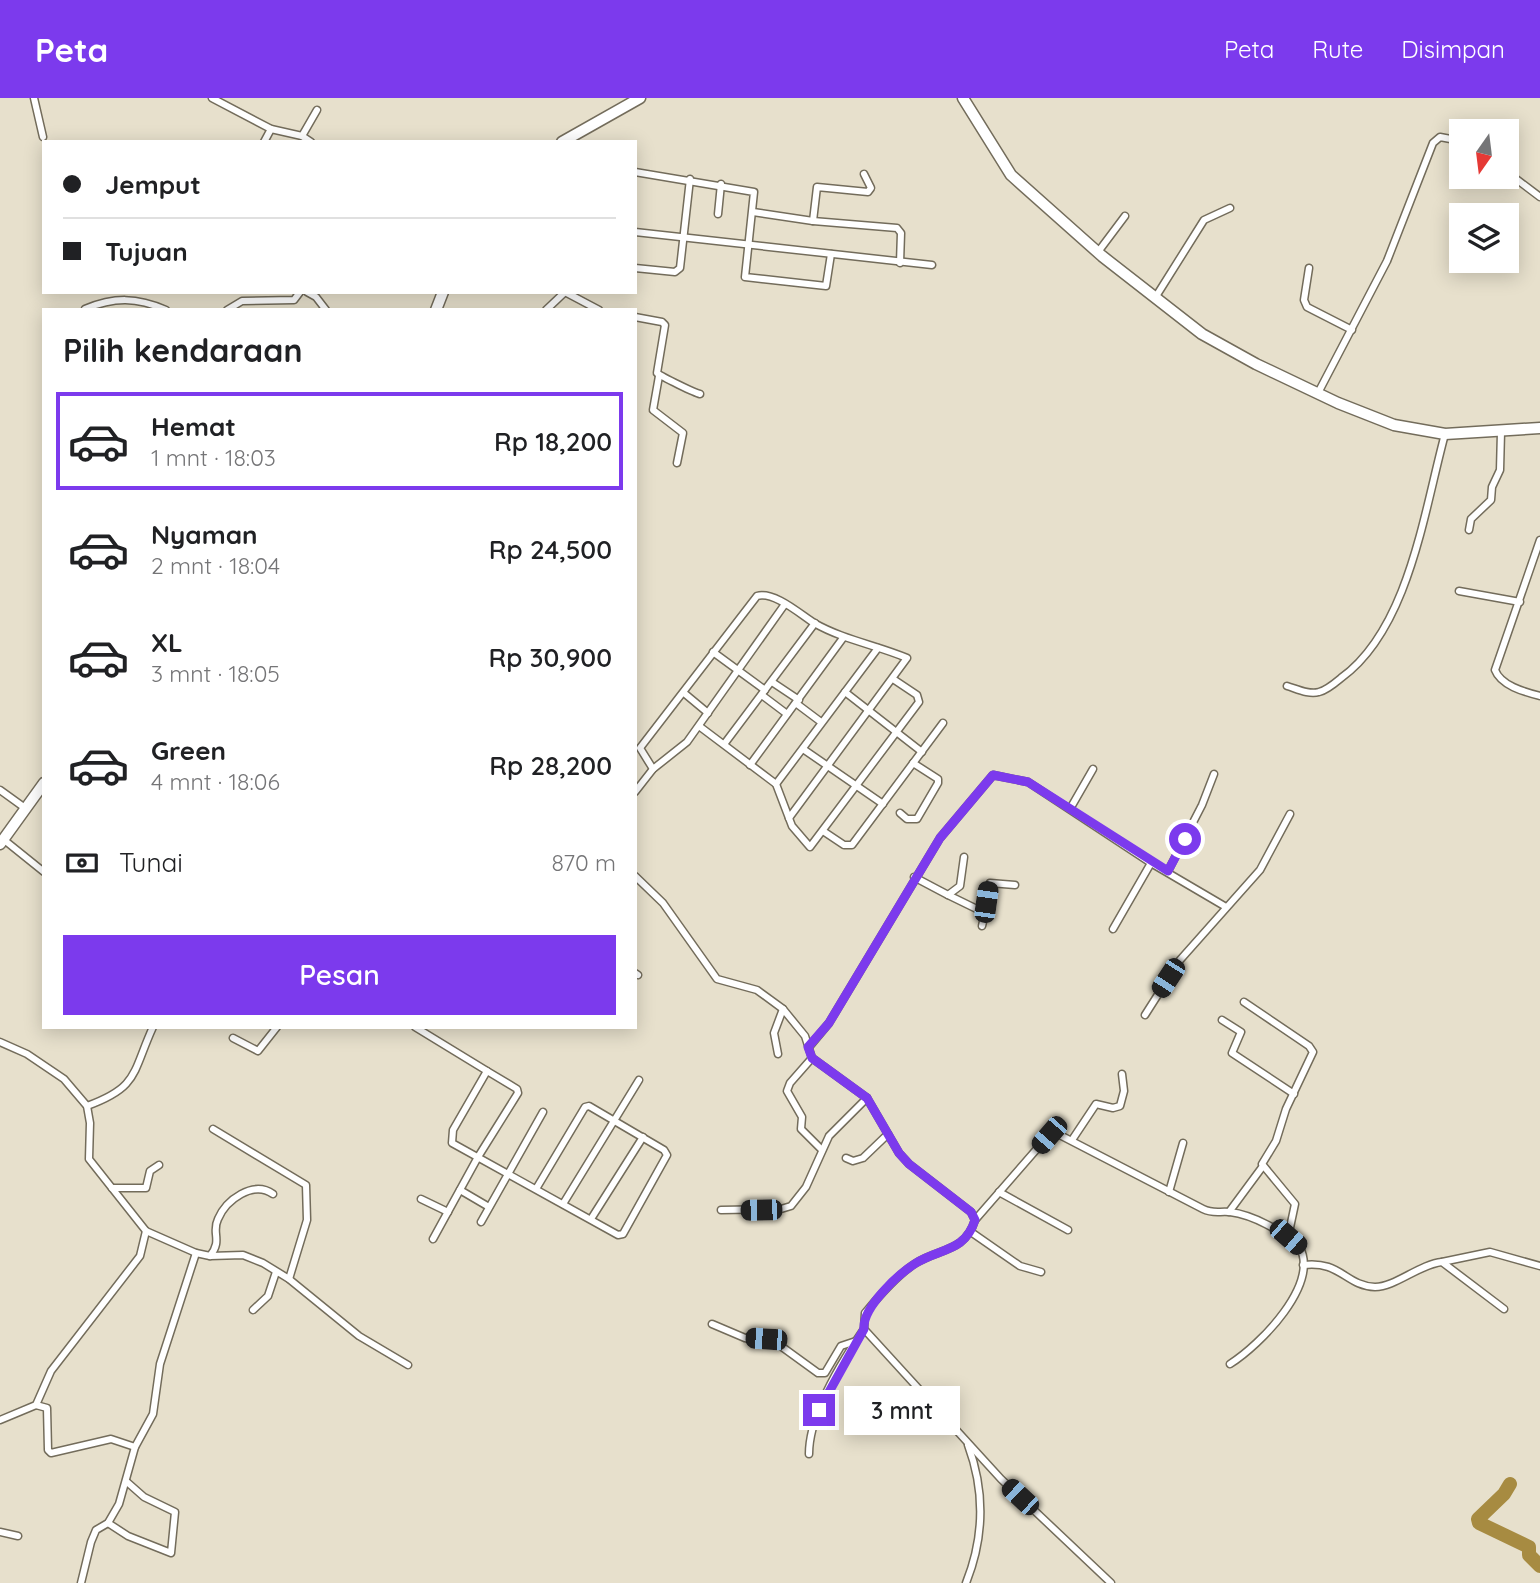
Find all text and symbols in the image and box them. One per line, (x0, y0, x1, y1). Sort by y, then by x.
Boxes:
text: Peta (35, 29, 108, 70)
text: Peta (1224, 34, 1274, 64)
text: Rute (1312, 34, 1363, 64)
text: Disimpan (1401, 34, 1505, 64)
north arrow (1449, 119, 1519, 189)
map controls (1449, 119, 1519, 273)
text: Jemput (105, 168, 201, 201)
button: layers (1449, 203, 1519, 273)
text: Tujuan (105, 235, 188, 268)
text: Pilih kendaraan (63, 330, 303, 370)
icon: car (67, 410, 130, 473)
text: Hemat (151, 410, 236, 443)
text: Rp 18,200 (494, 425, 612, 458)
text: 1 mnt · 18:03 (151, 443, 276, 472)
icon: car (67, 518, 130, 581)
text: Nyaman (151, 518, 258, 551)
text: Rp 24,500 (489, 533, 612, 566)
text: 2 mnt · 18:04 (151, 551, 280, 580)
icon: car (67, 626, 130, 689)
text: XL (151, 626, 183, 659)
text: Rp 30,900 (488, 641, 612, 674)
text: 3 mnt · 18:05 (151, 659, 280, 688)
icon: car (67, 734, 130, 797)
text: Green (151, 734, 226, 767)
text: Rp 28,200 (489, 749, 612, 782)
text: 4 mnt · 18:06 (151, 767, 280, 796)
route start (1169, 823, 1201, 855)
icon: cash (63, 844, 101, 882)
text: Tunai (119, 846, 183, 879)
text: 870 m (552, 848, 616, 877)
car (973, 880, 1000, 924)
button: Pesan (63, 935, 616, 1015)
car (1148, 955, 1189, 1001)
car (1028, 1112, 1071, 1158)
car (740, 1199, 783, 1221)
car (1266, 1215, 1311, 1259)
car (745, 1327, 788, 1351)
callout: 3 mnt (844, 1386, 959, 1434)
route end (803, 1394, 835, 1426)
text: 3 mnt (871, 1396, 933, 1425)
car (998, 1475, 1043, 1519)

